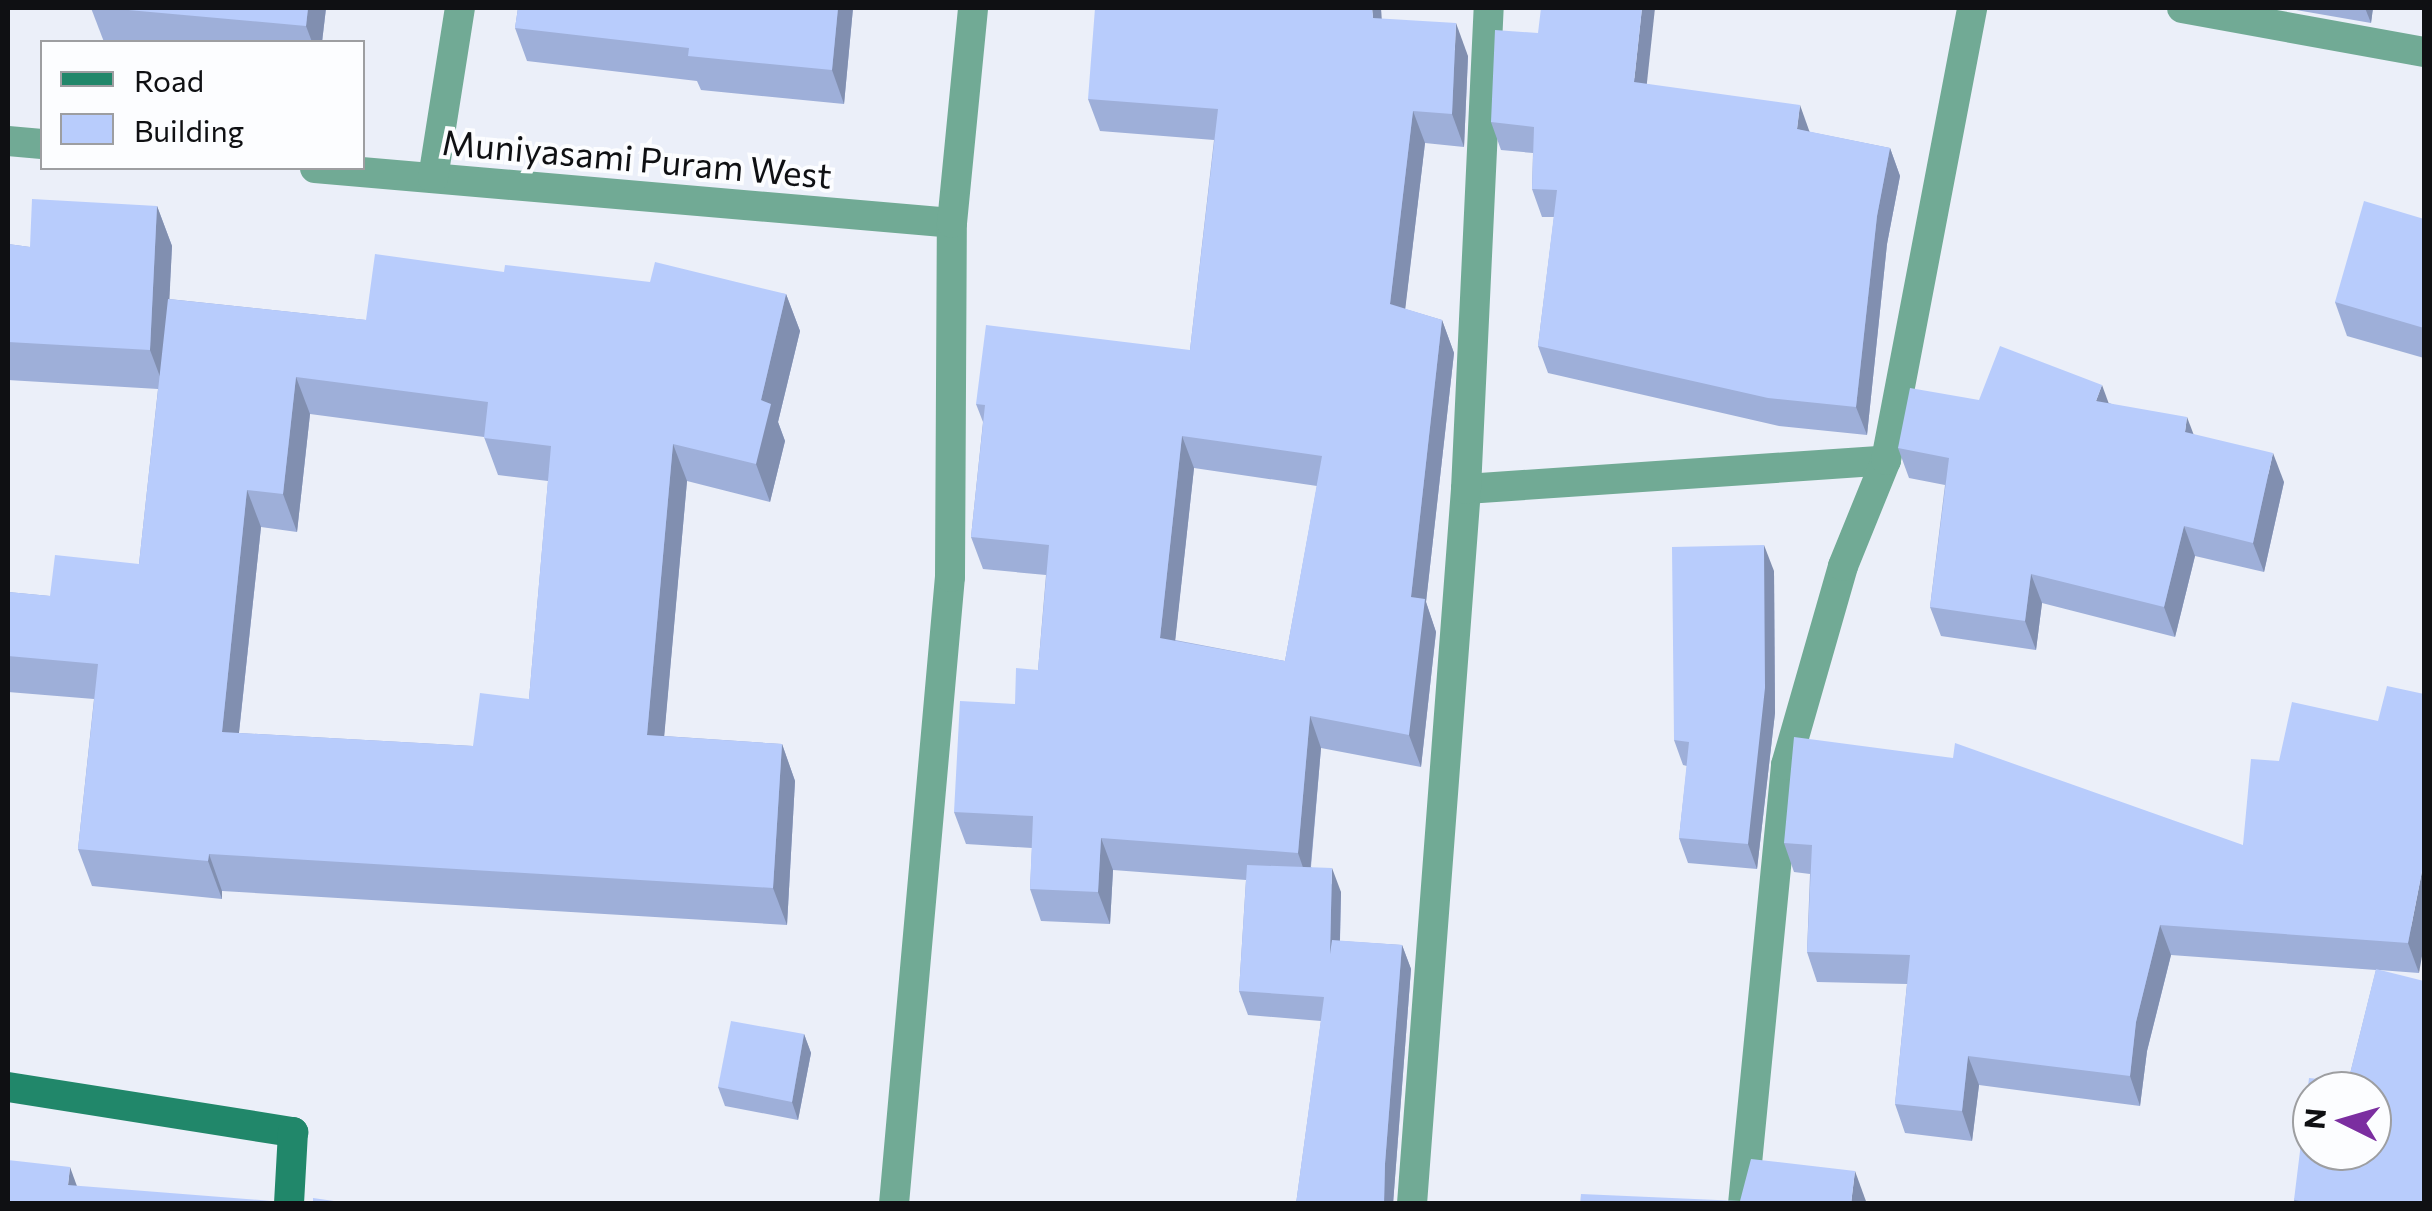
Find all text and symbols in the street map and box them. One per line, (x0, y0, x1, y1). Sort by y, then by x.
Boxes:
legend (40, 40, 365, 170)
text: Road (134, 61, 204, 98)
text: Building (134, 111, 244, 148)
street label: Muniyasami Puram West (440, 120, 834, 196)
north arrow (2292, 1071, 2392, 1171)
text: N (2296, 1107, 2332, 1131)

